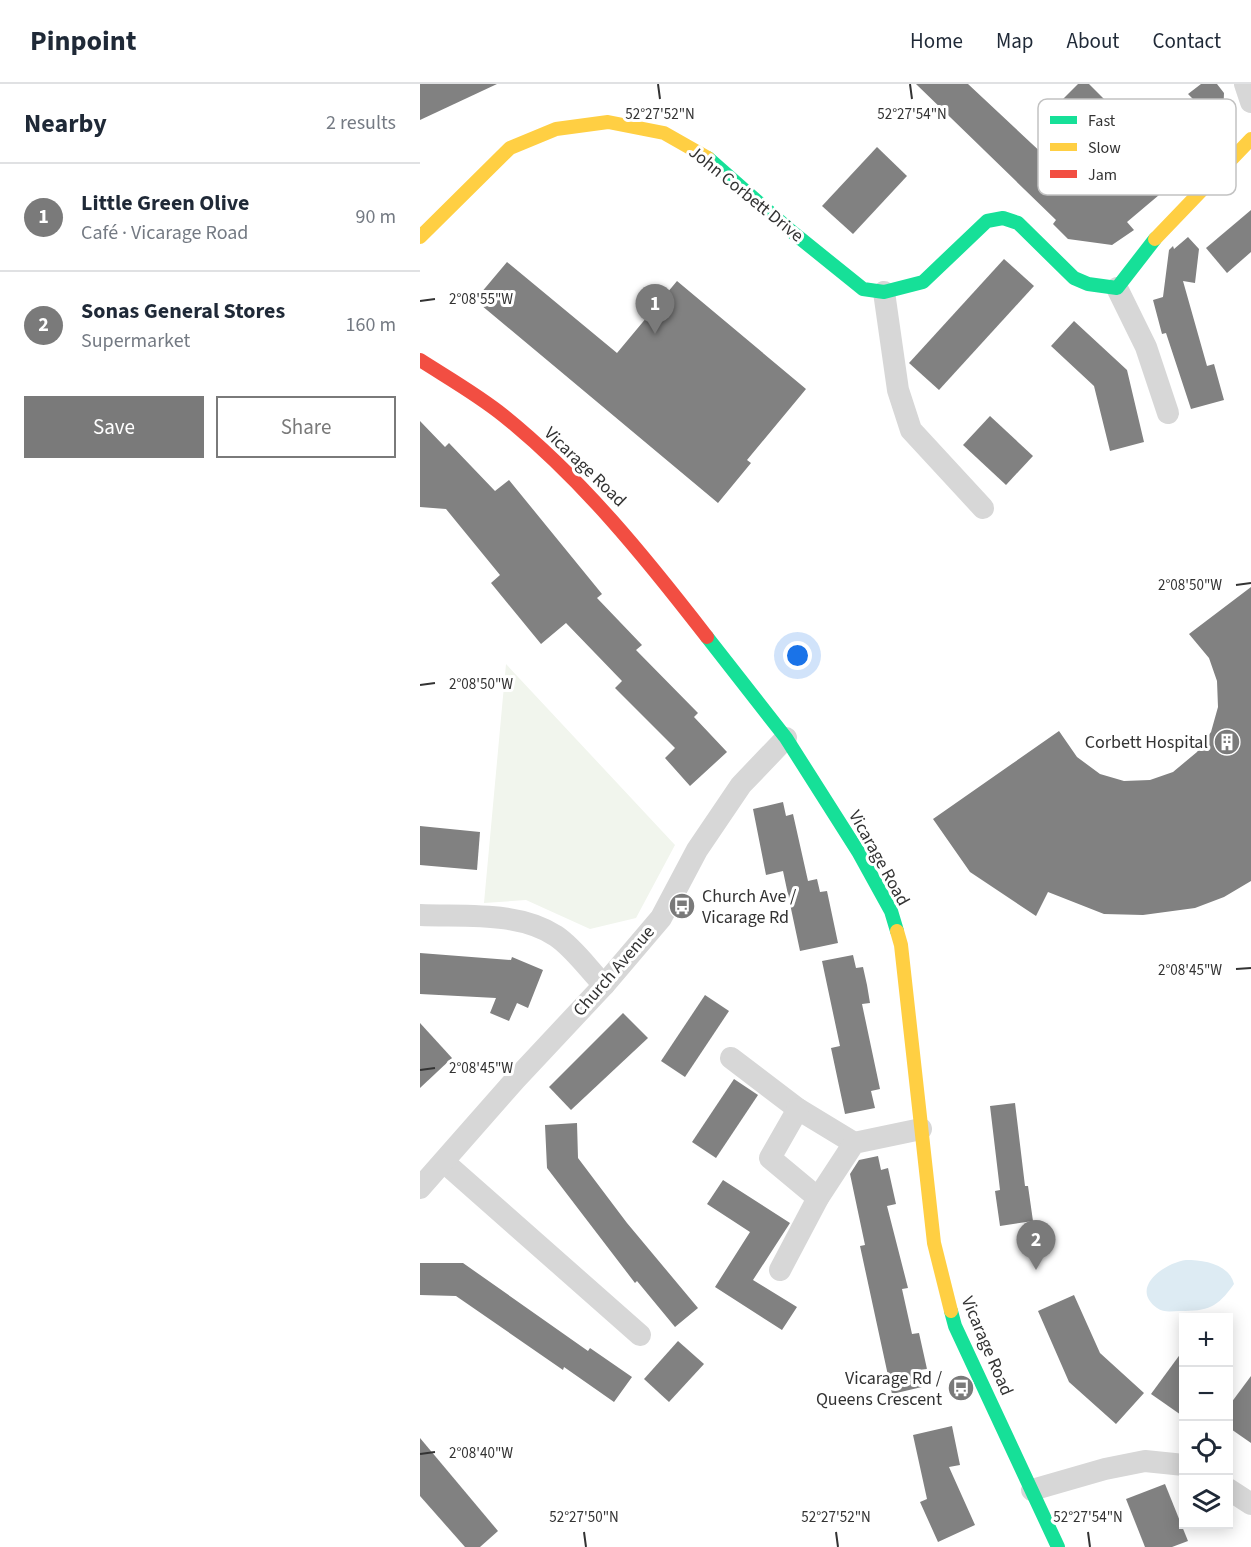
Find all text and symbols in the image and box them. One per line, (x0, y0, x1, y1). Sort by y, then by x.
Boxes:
text: Pinpoint (30, 21, 137, 61)
text: Home (910, 26, 963, 56)
text: Map (996, 26, 1034, 56)
text: About (1067, 26, 1119, 56)
text: Contact (1152, 26, 1221, 56)
legend (1038, 99, 1236, 195)
text: 52°27'52"N (625, 104, 695, 125)
text: 52°27'54"N (877, 104, 947, 125)
text: Nearby (24, 105, 107, 142)
text: 2 results (326, 109, 396, 137)
text: Fast (1088, 110, 1116, 132)
text: Slow (1088, 137, 1121, 159)
street label: John Corbett Drive (683, 140, 809, 248)
text: Jam (1088, 164, 1117, 186)
text: Little Green Olive (81, 187, 249, 219)
text: 1 (38, 203, 49, 231)
text: 90 m (356, 203, 396, 231)
text: Café · Vicarage Road (81, 219, 248, 247)
pin: 1 (636, 284, 674, 334)
text: 2°08'55"W (449, 289, 513, 310)
text: Sonas General Stores (81, 295, 285, 327)
text: 2 (38, 311, 49, 339)
text: 160 m (346, 311, 396, 339)
text: Supermarket (81, 327, 190, 355)
button: Save (24, 396, 204, 458)
button: Share (216, 396, 396, 458)
street label: Vicarage Road (538, 421, 632, 513)
text: 2°08'50"W (1158, 575, 1222, 596)
your location (783, 641, 812, 670)
text: 2°08'50"W (449, 674, 513, 695)
building icon: Corbett Hospital (1212, 727, 1242, 757)
place label: Corbett Hospital (1085, 730, 1208, 755)
street label: Vicarage Road (842, 806, 916, 910)
place label: Church Ave / Vicarage Rd (702, 884, 797, 930)
bus stop icon: Church Ave / Vicarage Rd (667, 891, 697, 921)
street label: Church Avenue (567, 920, 661, 1022)
text: 2°08'45"W (1158, 960, 1222, 981)
text: 2°08'45"W (449, 1058, 513, 1079)
pin: 2 (1016, 1220, 1056, 1270)
street label: Vicarage Road (955, 1292, 1019, 1400)
map controls (1179, 1313, 1233, 1529)
button: + (1179, 1313, 1233, 1367)
place label: Vicarage Rd / Queens Crescent (816, 1366, 943, 1412)
button: − (1179, 1367, 1233, 1421)
bus stop icon: Vicarage Rd / Queens Crescent (946, 1373, 976, 1403)
button: locate (1179, 1421, 1233, 1475)
text: 2°08'40"W (449, 1443, 513, 1464)
button: layers (1179, 1475, 1233, 1529)
text: 52°27'50"N (549, 1507, 619, 1528)
text: 52°27'52"N (801, 1507, 871, 1528)
text: 52°27'54"N (1053, 1507, 1123, 1528)

